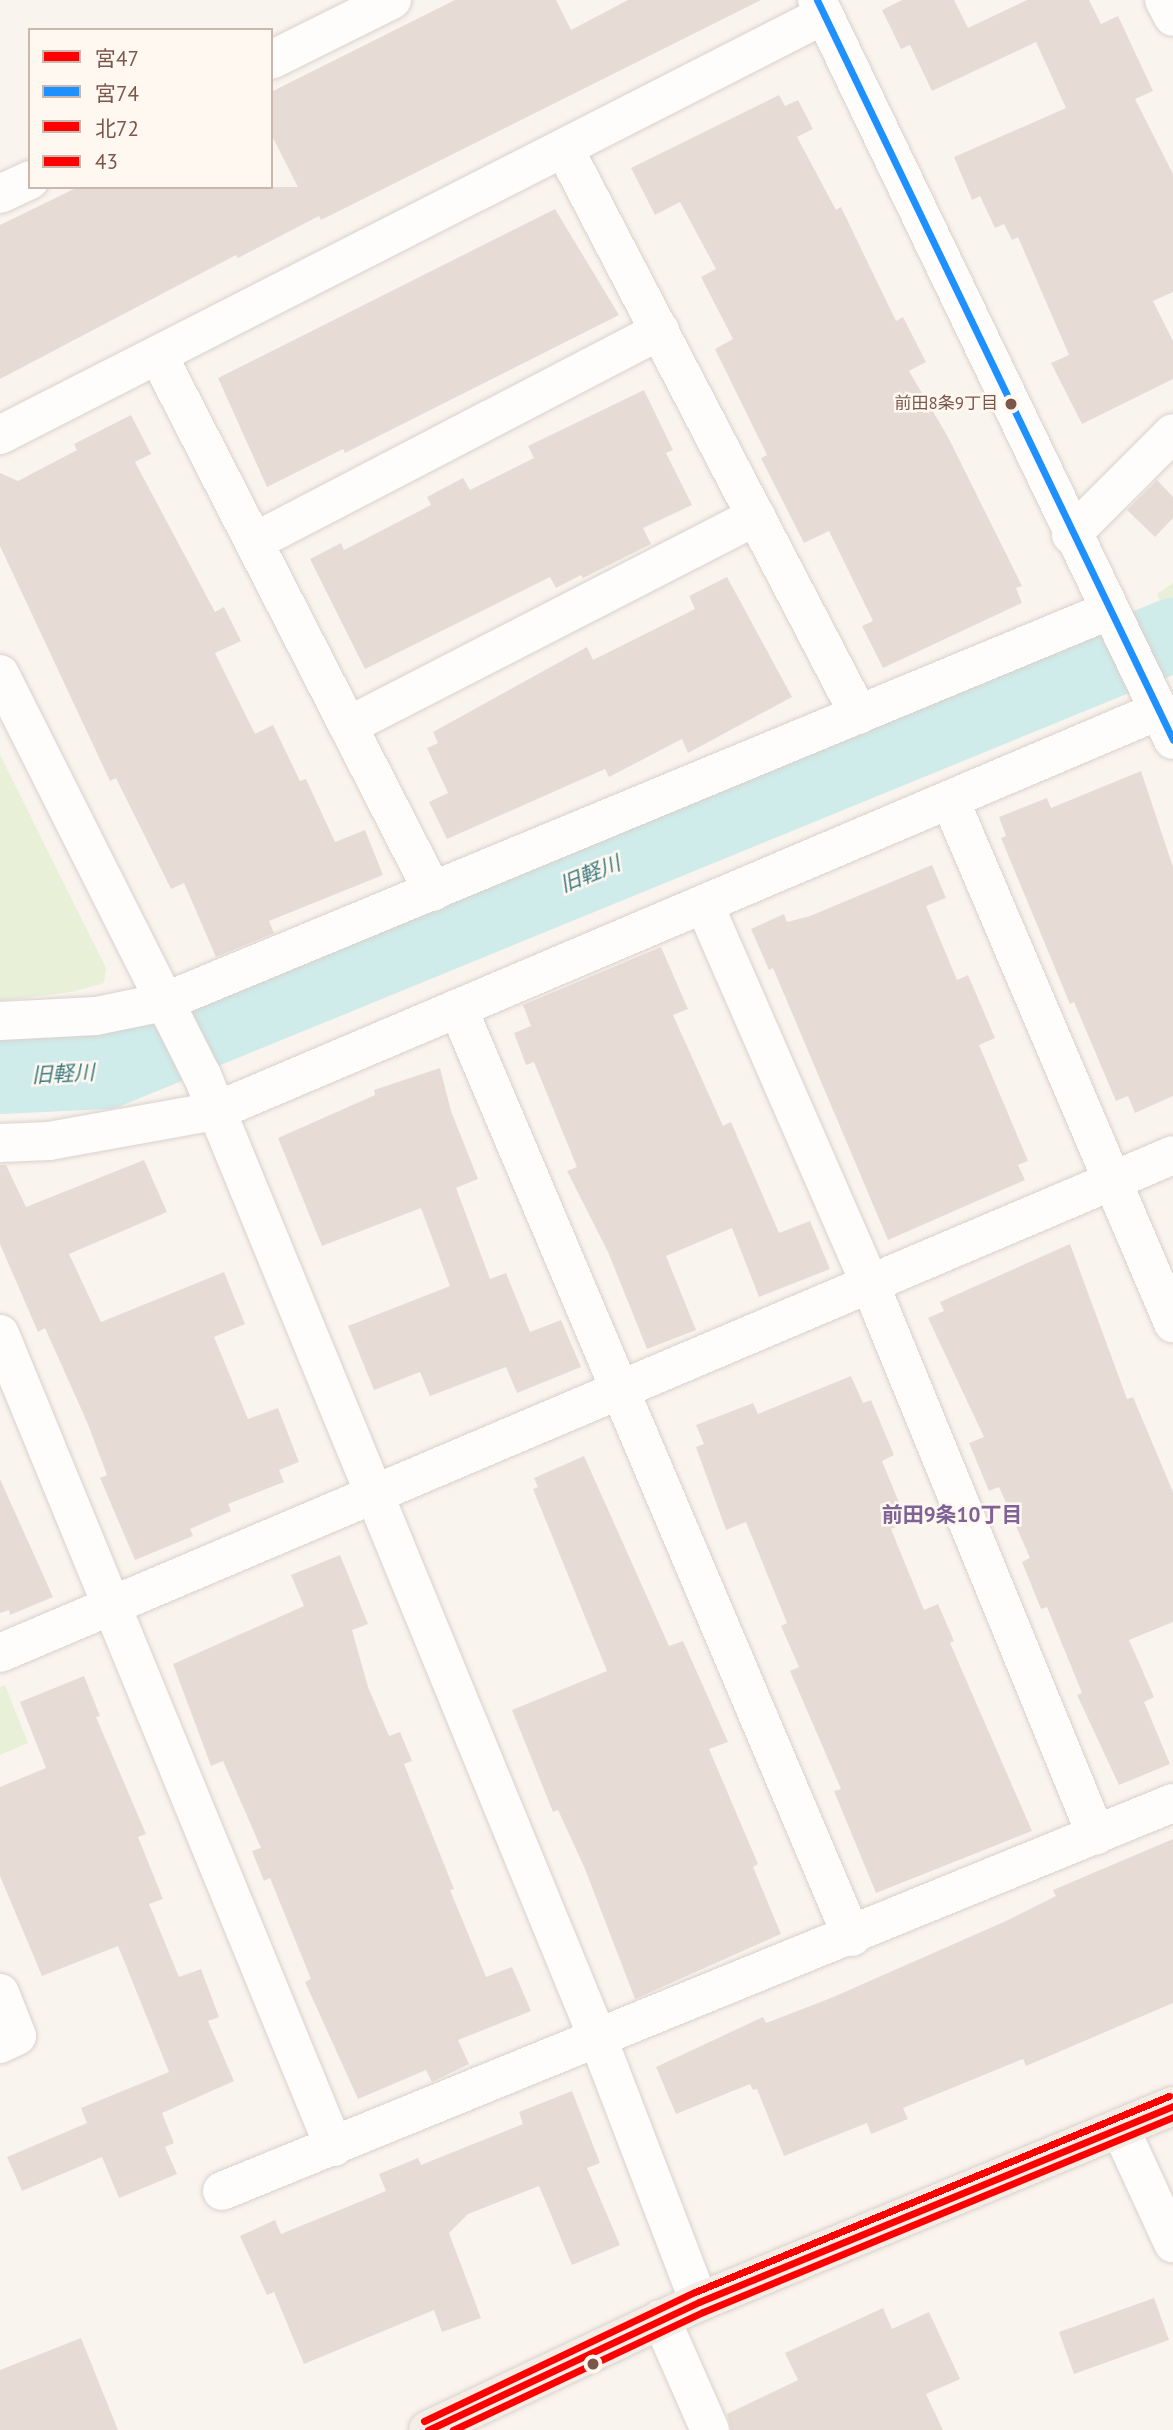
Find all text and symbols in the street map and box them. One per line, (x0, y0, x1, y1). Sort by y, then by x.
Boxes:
legend (28, 28, 273, 189)
text: 宮47 (95, 45, 139, 72)
text: 宮74 (95, 80, 139, 107)
text: 北72 (95, 115, 139, 142)
text: 43 (95, 148, 118, 175)
place label: 前田8条9丁目 (894, 394, 998, 414)
marker: 前田8条9丁目 (1004, 397, 1018, 411)
water label: 旧軽川 (556, 851, 624, 897)
water label: 旧軽川 (31, 1060, 95, 1088)
district label: 前田9条10丁目 (882, 1502, 1022, 1528)
unlabelled marker (586, 2357, 600, 2371)

